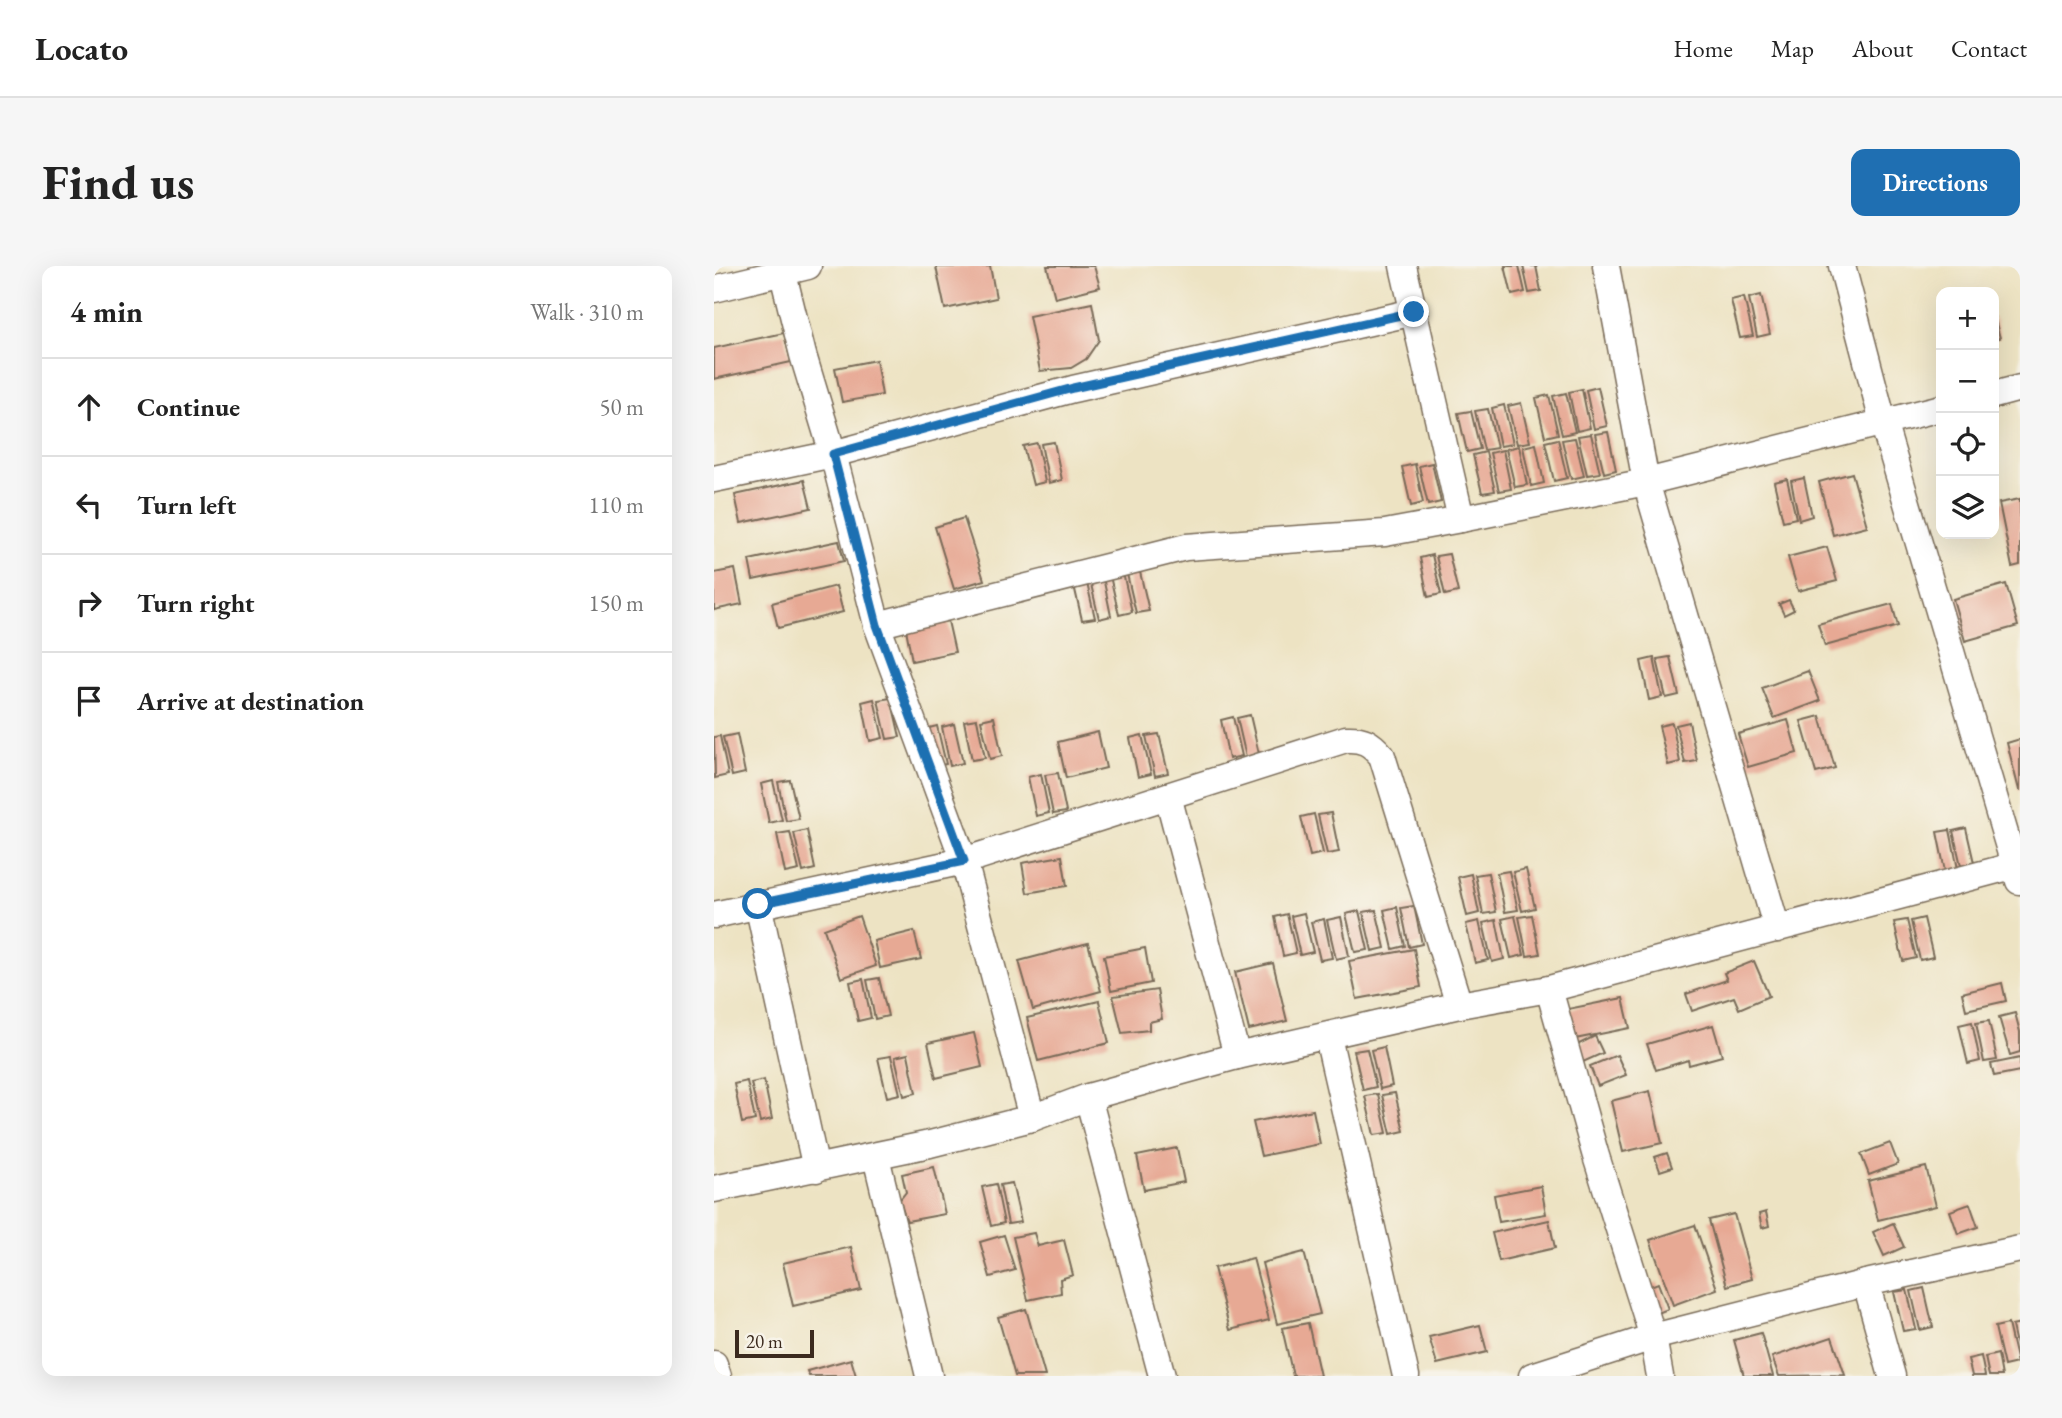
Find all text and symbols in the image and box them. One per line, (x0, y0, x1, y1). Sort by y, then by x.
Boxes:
text: Locato (35, 27, 128, 70)
text: Home (1673, 33, 1733, 64)
text: Map (1771, 33, 1814, 64)
text: About (1852, 33, 1913, 64)
text: Contact (1951, 33, 2027, 64)
button: Directions (1851, 149, 2020, 216)
text: Find us (42, 150, 194, 214)
map controls (1936, 287, 1999, 539)
button: + (1936, 287, 1999, 350)
text: 4 min (70, 292, 143, 331)
route end (1398, 296, 1429, 327)
text: Walk · 310 m (530, 297, 644, 327)
button: − (1936, 350, 1999, 413)
icon: ahead (70, 388, 108, 426)
text: Continue (137, 390, 240, 424)
text: 50 m (599, 392, 644, 422)
button: locate (1936, 413, 1999, 476)
button: layers (1936, 476, 1999, 539)
icon: left (70, 486, 108, 524)
text: Turn left (137, 488, 236, 522)
text: 110 m (588, 490, 644, 520)
icon: right (70, 584, 108, 622)
text: Turn right (137, 586, 255, 620)
text: 150 m (588, 588, 644, 618)
icon: arrive (70, 682, 108, 720)
text: Arrive at destination (137, 684, 364, 718)
route start (742, 888, 773, 919)
scale bar (735, 1327, 814, 1359)
text: 20 m (746, 1329, 783, 1354)

